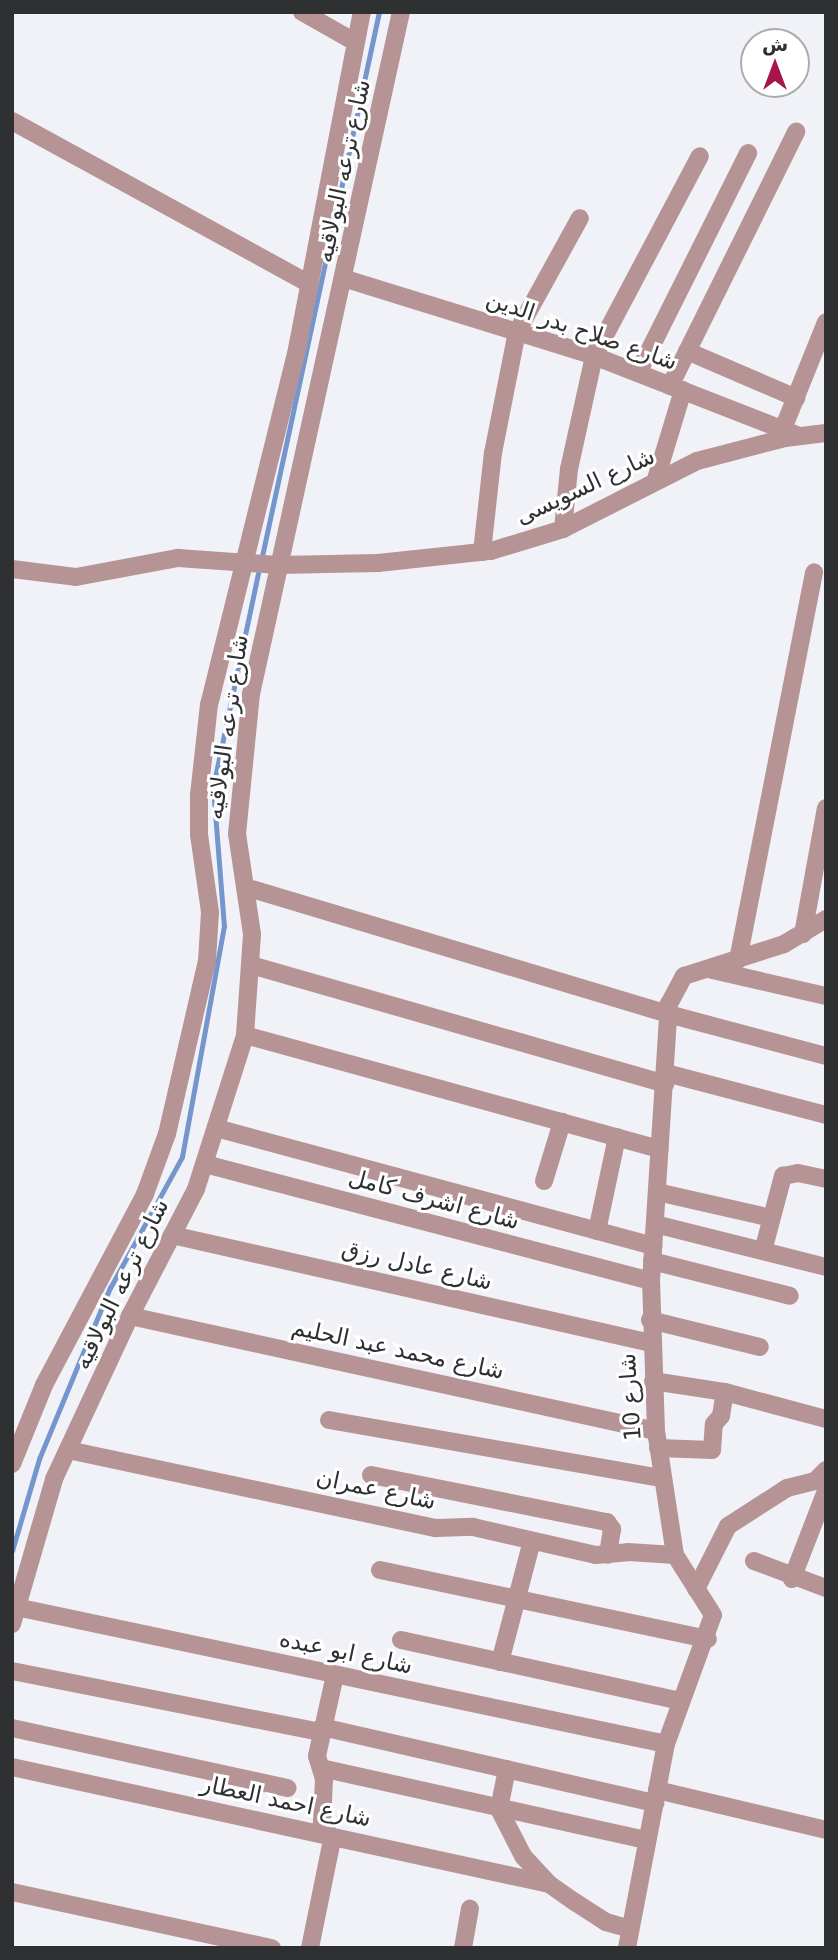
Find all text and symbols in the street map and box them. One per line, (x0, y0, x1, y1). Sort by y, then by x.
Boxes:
north arrow (740, 28, 810, 98)
text: ش (762, 33, 788, 55)
street label: شارع ترعه البولاقيه (310, 77, 376, 265)
street label: شارع صلاح بدر الدين (483, 284, 681, 376)
street label: شارع السويسى (511, 442, 659, 530)
street label: شارع ترعه البولاقيه (200, 633, 254, 821)
street label: شارع اشرف كامل (346, 1163, 522, 1235)
street label: شارع ترعه البولاقيه (68, 1194, 174, 1374)
street label: شارع عادل رزق (339, 1234, 495, 1296)
street label: شارع محمد عبد الحليم (289, 1313, 507, 1385)
street label: شارع 10 (613, 1352, 647, 1442)
street label: شارع عمران (314, 1463, 438, 1515)
street label: شارع ابو عبده (277, 1624, 415, 1680)
street label: شارع احمد العطار (198, 1769, 374, 1833)

